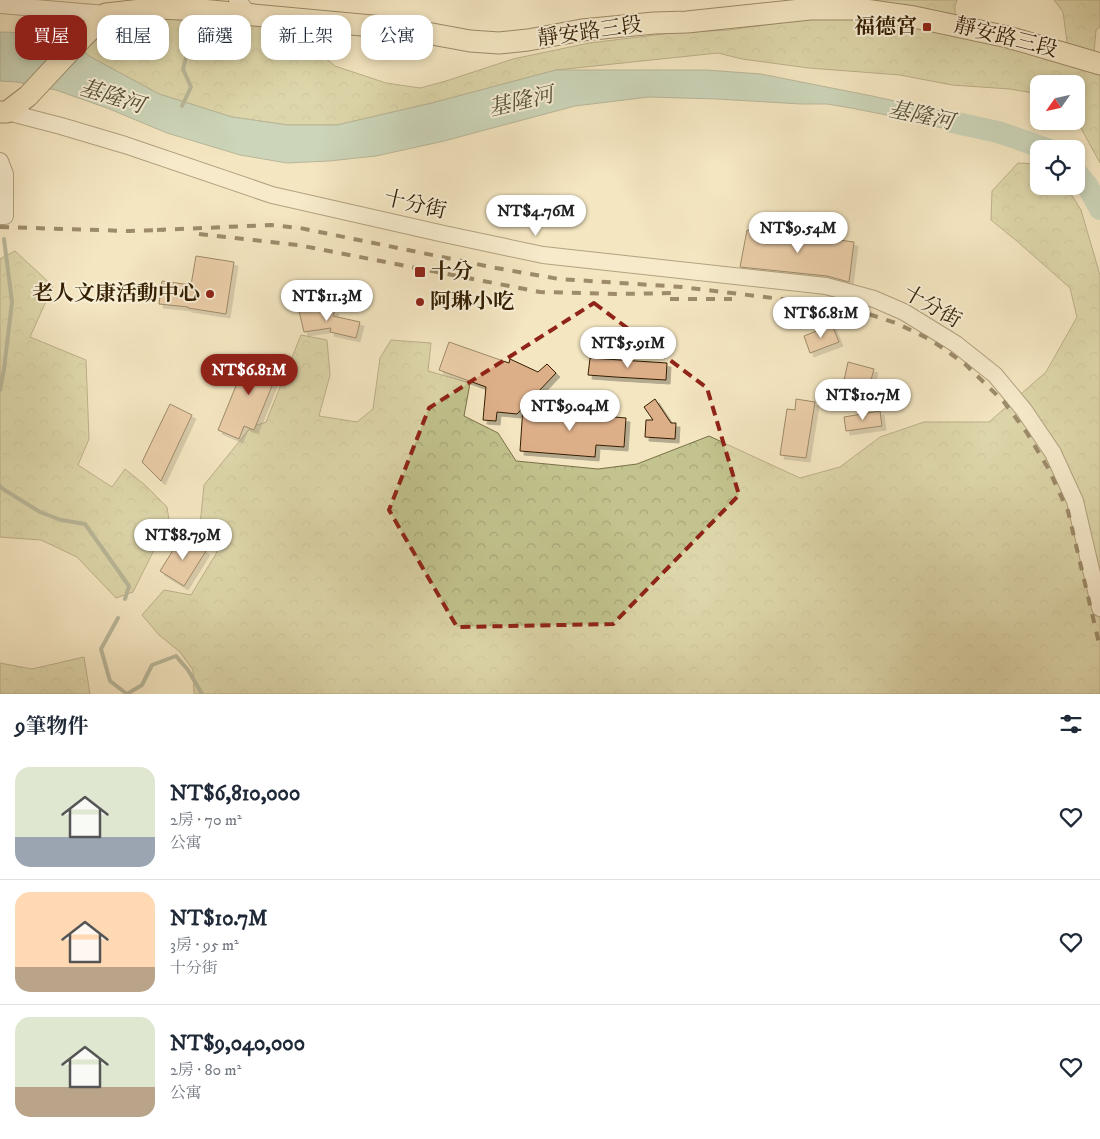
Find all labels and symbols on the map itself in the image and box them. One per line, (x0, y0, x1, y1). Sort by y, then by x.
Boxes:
street label: 靜安路三段 (536, 12, 644, 52)
street label: 靜安路三段 (952, 13, 1060, 63)
place label: 福德宮 (854, 14, 917, 40)
marker: 福德宮 (921, 21, 933, 33)
water label: 基隆河 (76, 74, 151, 121)
north arrow (1030, 75, 1085, 130)
water label: 基隆河 (486, 81, 560, 123)
water label: 基隆河 (886, 96, 960, 137)
street label: 十分街 (381, 185, 449, 225)
pin: NT$4.76M (484, 194, 588, 237)
pin: NT$9.54M (746, 212, 850, 254)
place label: 十分 (431, 259, 473, 285)
marker: 十分 (413, 265, 427, 279)
pin: NT$11.3M (275, 280, 379, 322)
street label: 十分街 (898, 280, 966, 334)
place label: 老人文康活動中心 (32, 281, 200, 307)
marker: 老人文康活動中心 (204, 288, 216, 300)
place label: 阿琳小吃 (430, 289, 514, 315)
marker: 阿琳小吃 (414, 296, 426, 308)
pin: NT$6.81M (769, 296, 873, 339)
pin: NT$5.91M (576, 326, 680, 369)
pin: NT$6.81M (197, 354, 301, 396)
pin: NT$10.7M (811, 378, 915, 421)
pin: NT$9.04M (518, 390, 622, 432)
pin: NT$8.79M (131, 518, 235, 561)

